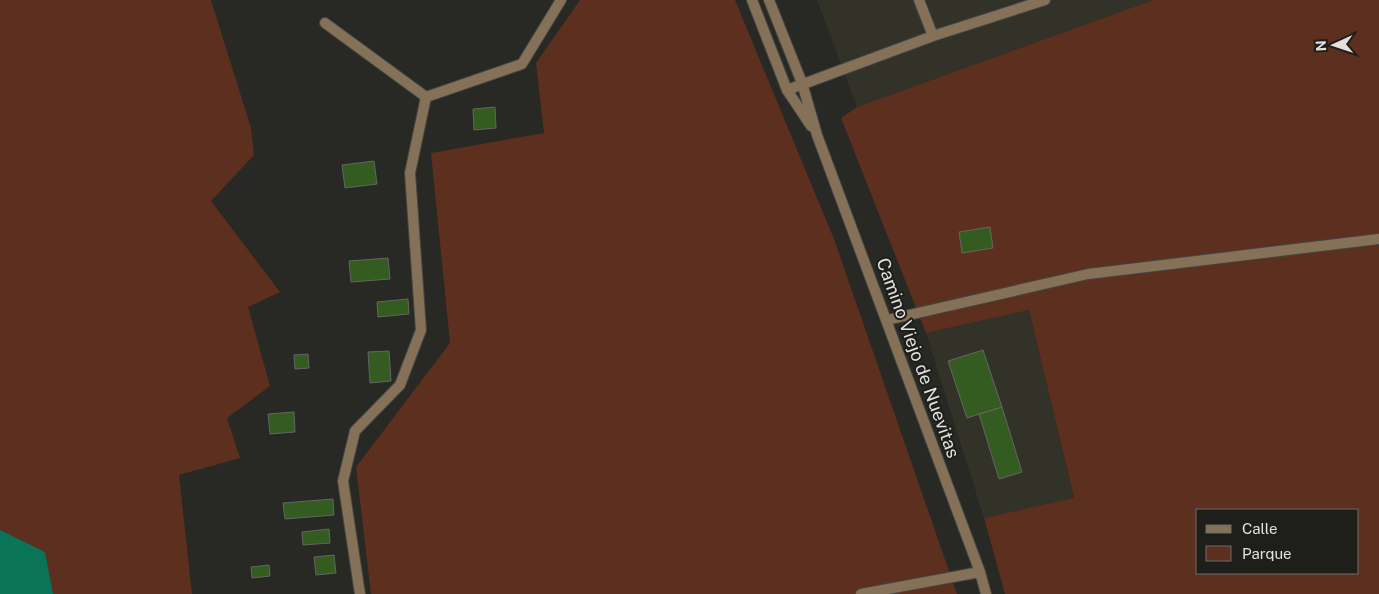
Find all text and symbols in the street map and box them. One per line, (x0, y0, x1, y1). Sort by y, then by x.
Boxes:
north arrow (1309, 20, 1359, 70)
text: N (1313, 40, 1329, 52)
street label: Camino Viejo de Nuevitas (872, 255, 964, 461)
legend (1196, 509, 1359, 574)
text: Calle (1242, 520, 1278, 537)
text: Parque (1242, 545, 1292, 562)

